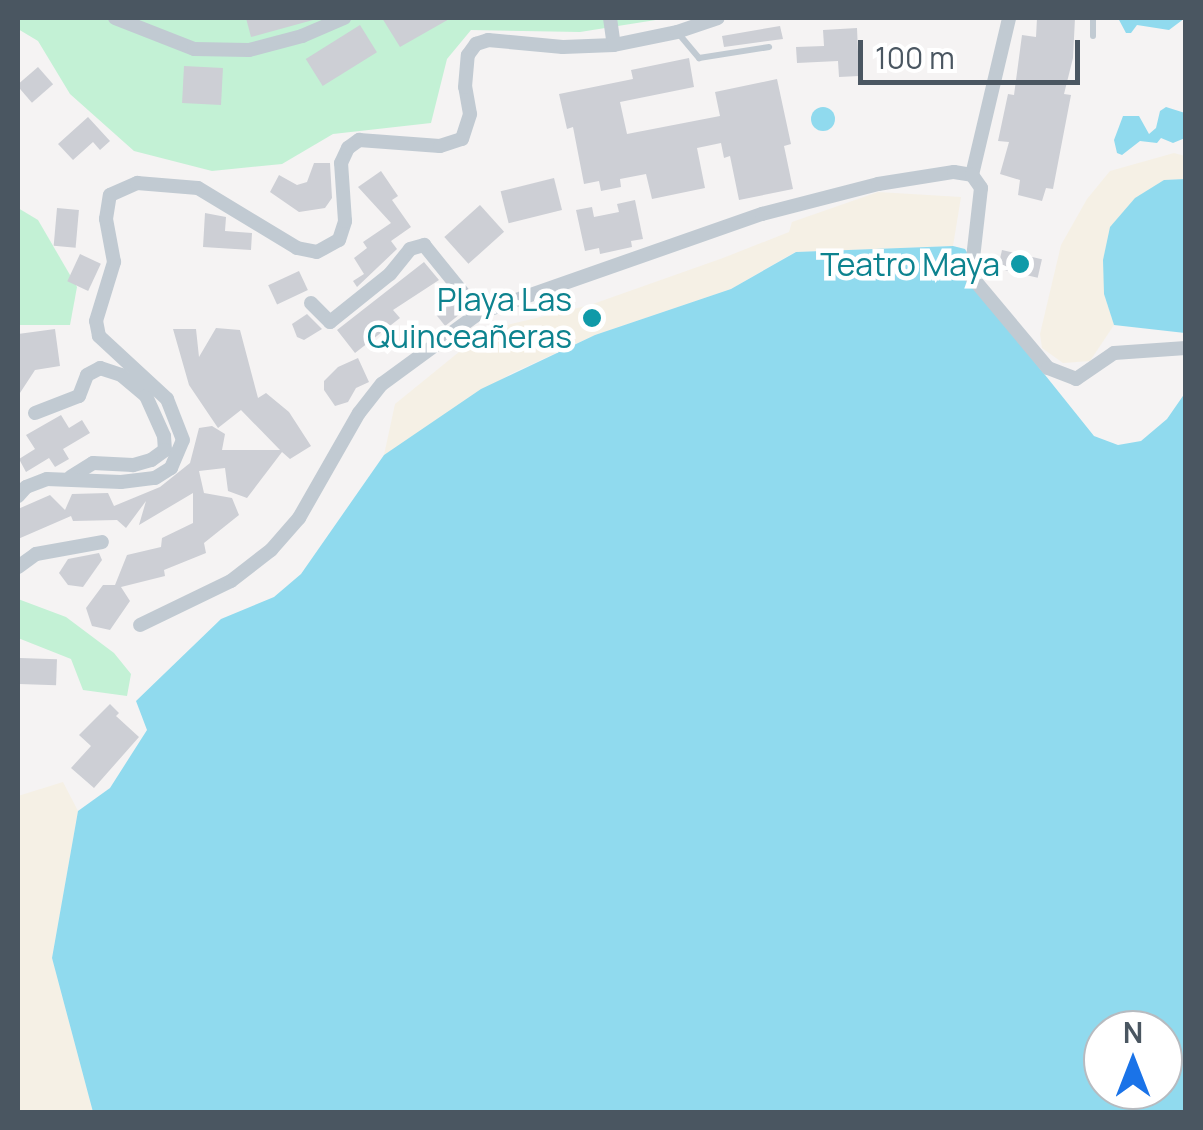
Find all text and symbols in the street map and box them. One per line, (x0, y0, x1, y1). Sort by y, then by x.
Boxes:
scale bar (863, 20, 1086, 82)
text: 100 m (875, 37, 955, 78)
place label: Teatro Maya (820, 245, 1000, 283)
marker: Teatro Maya (1009, 253, 1031, 275)
place label: Playa Las Quinceañeras (367, 281, 572, 356)
marker: Playa Las Quinceañeras (581, 307, 603, 329)
north arrow (1083, 1010, 1183, 1110)
text: N (1123, 1013, 1143, 1051)

